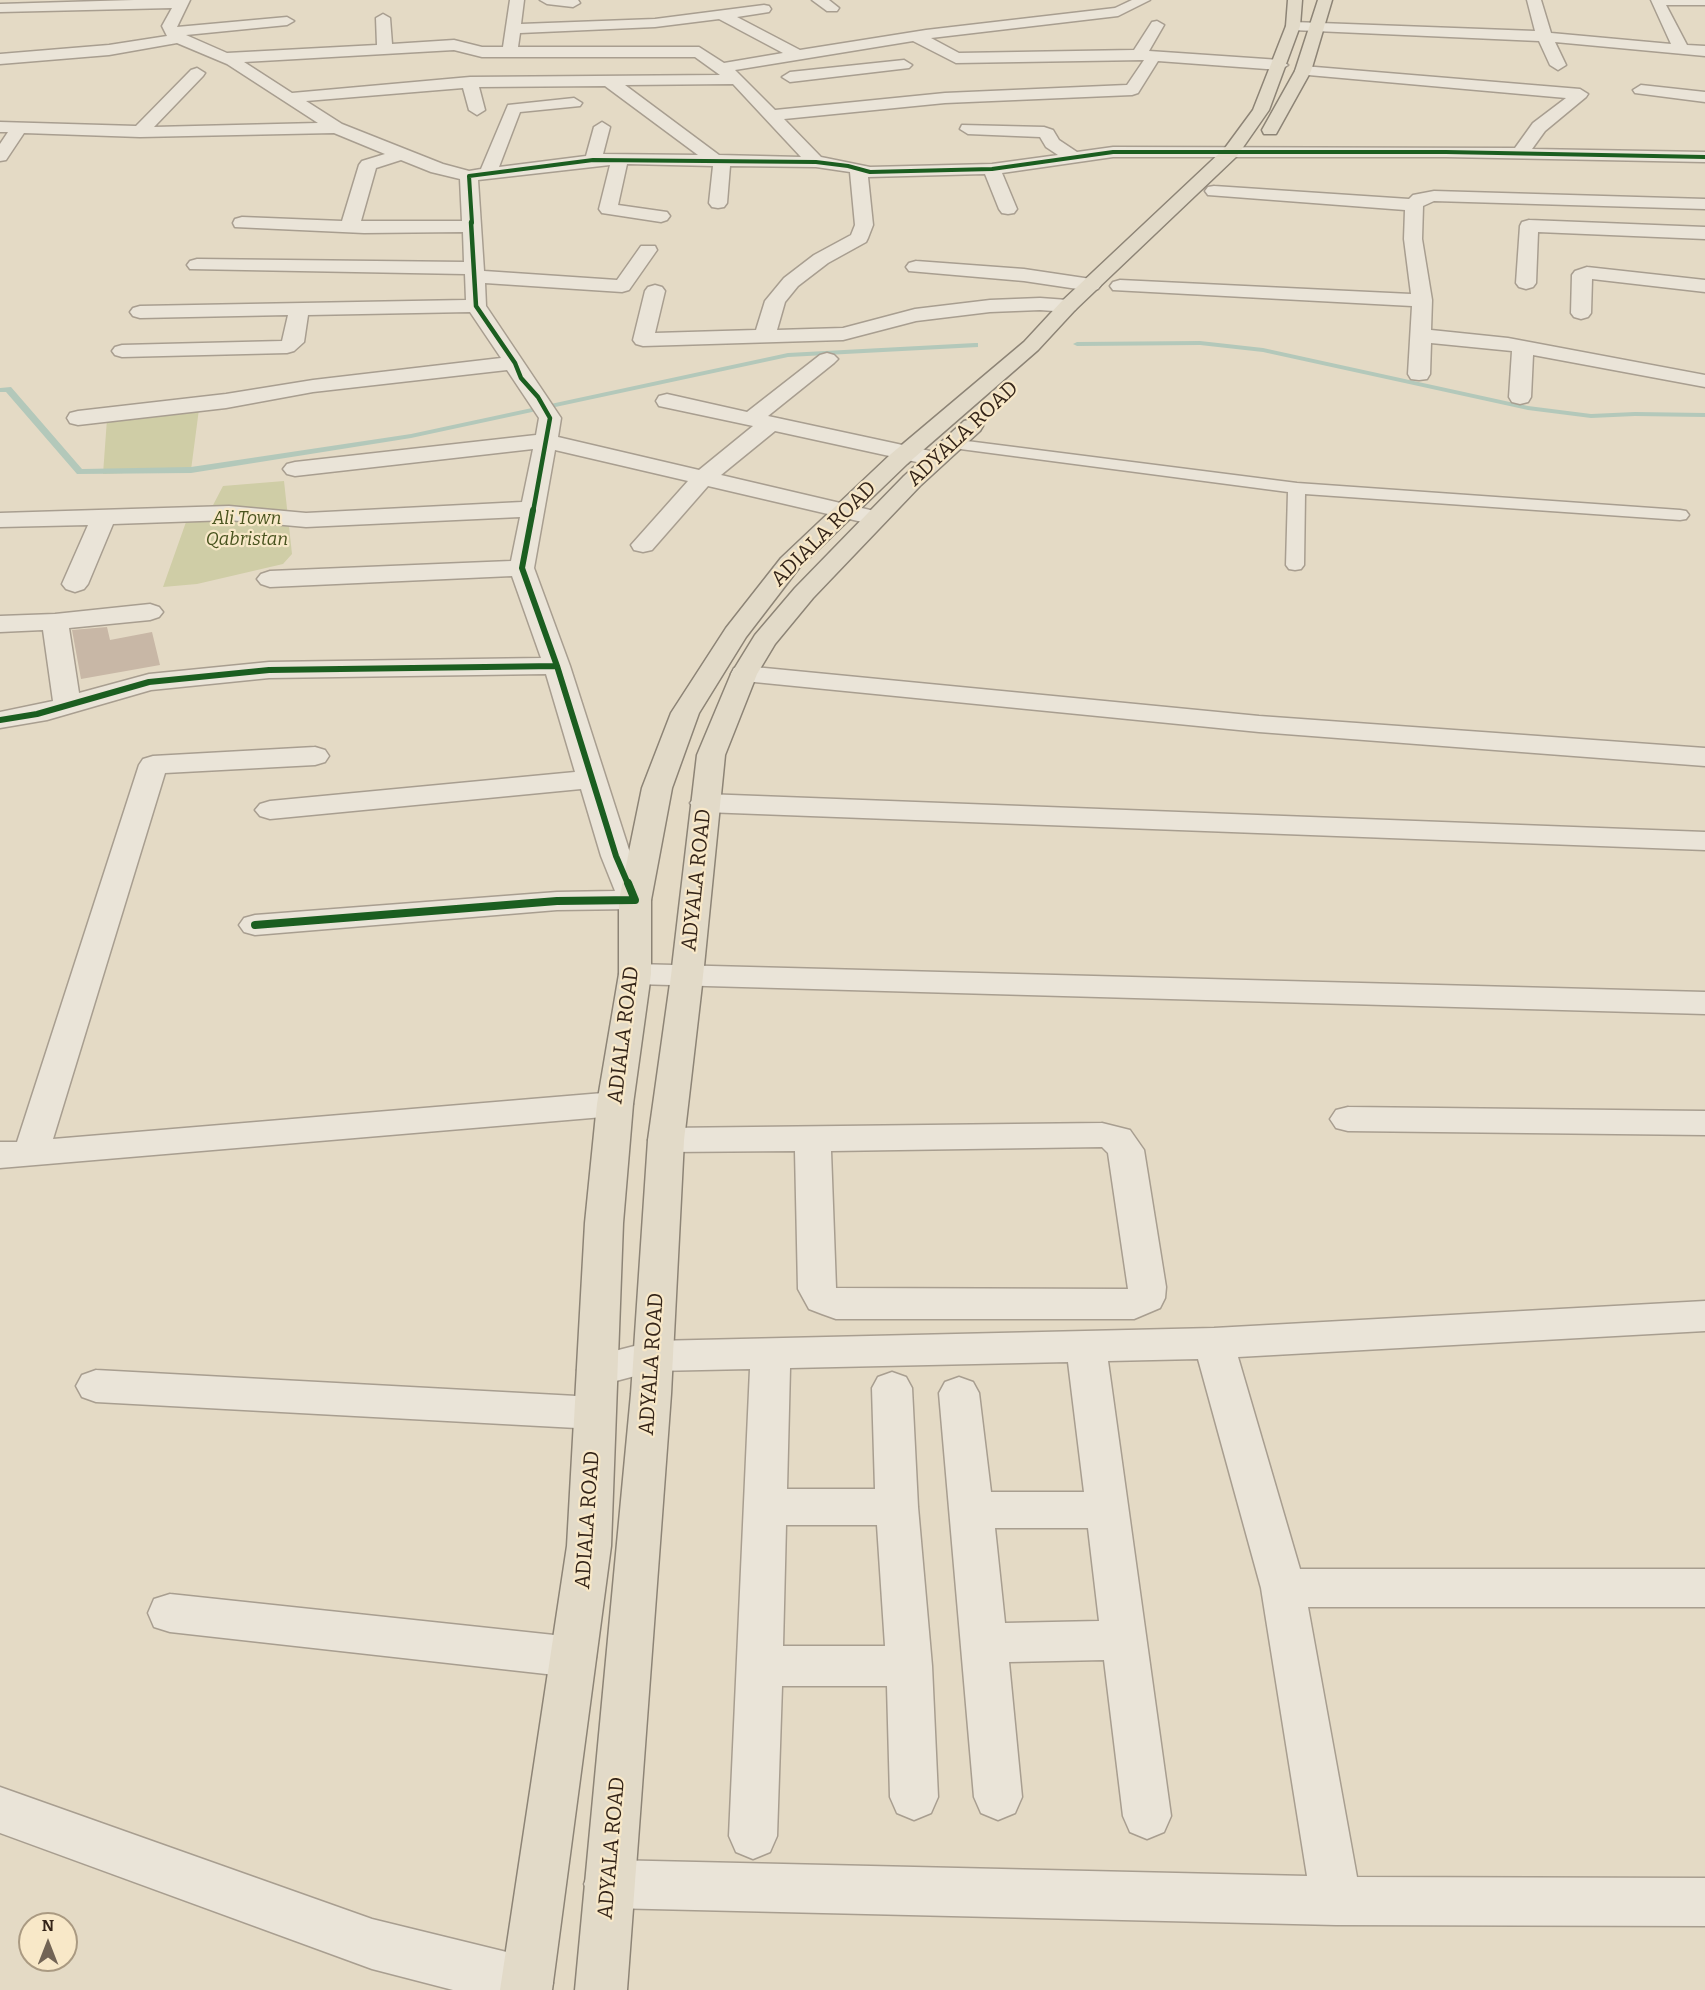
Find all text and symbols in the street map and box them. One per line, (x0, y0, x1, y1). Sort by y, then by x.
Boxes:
street label: ADYALA ROAD (902, 376, 1024, 492)
street label: ADIALA ROAD (766, 476, 882, 592)
park label: Ali Town Qabristan (206, 508, 288, 550)
street label: ADYALA ROAD (677, 808, 717, 952)
street label: ADIALA ROAD (603, 965, 645, 1105)
street label: ADYALA ROAD (634, 1292, 670, 1436)
street label: ADIALA ROAD (571, 1450, 605, 1590)
street label: ADYALA ROAD (593, 1776, 631, 1920)
north arrow (18, 1912, 78, 1972)
text: N (42, 1916, 54, 1935)

